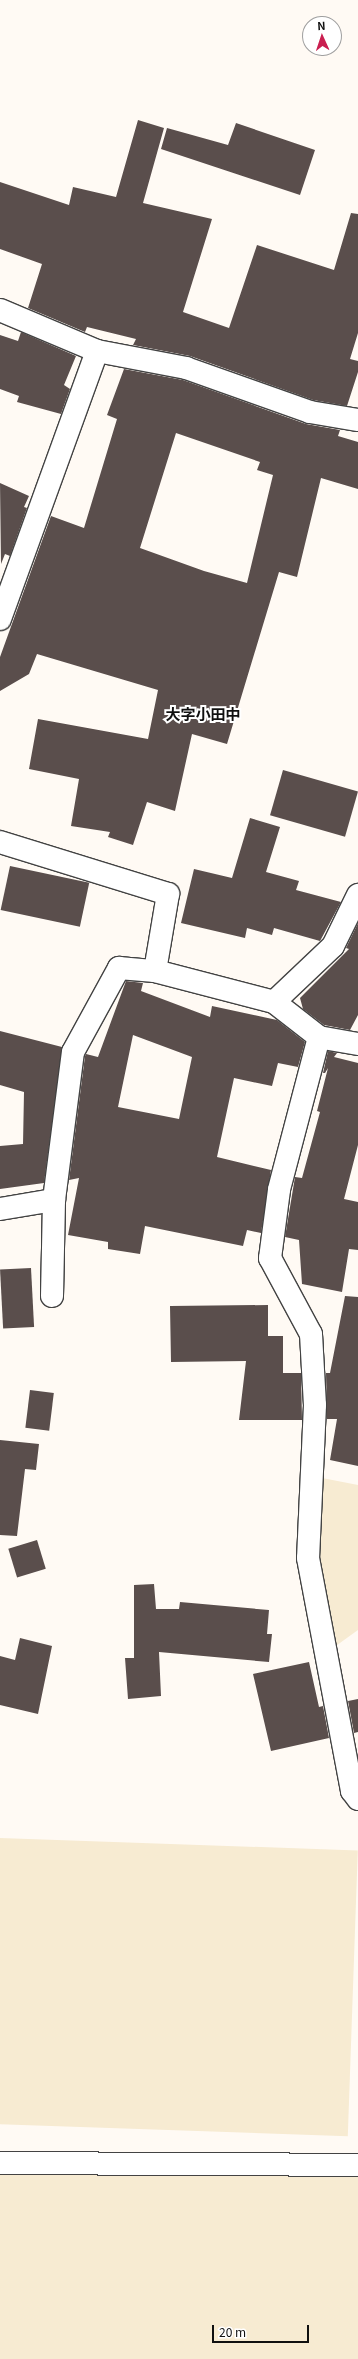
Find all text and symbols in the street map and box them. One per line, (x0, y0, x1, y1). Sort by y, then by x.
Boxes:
north arrow (302, 16, 342, 56)
text: N (317, 17, 326, 33)
district label: 大字小田中 (166, 705, 240, 723)
scale bar (214, 2317, 311, 2343)
text: 20 m (219, 2323, 246, 2340)

